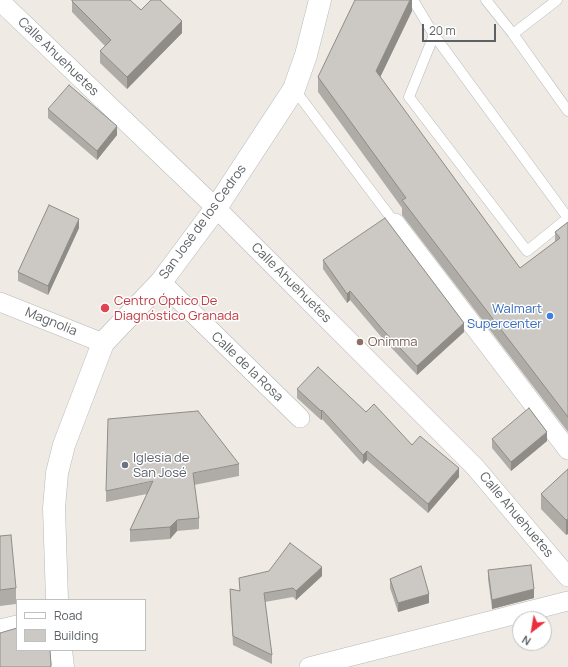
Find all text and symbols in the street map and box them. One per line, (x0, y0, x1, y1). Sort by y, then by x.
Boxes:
street label: Calle Ahuehuetes (14, 14, 102, 100)
scale bar (424, 16, 498, 42)
text: 20 m (429, 22, 456, 39)
street label: San José de los Cedros (156, 162, 250, 282)
street label: Calle Ahuehuetes (248, 240, 334, 326)
place label: Centro Óptico De Diagnóstico Granada (114, 293, 239, 324)
place label: Walmart Supercenter (467, 301, 542, 332)
marker: Centro Óptico De Diagnóstico Granada (99, 302, 111, 314)
street label: Magnolia (23, 305, 79, 339)
marker: Walmart Supercenter (545, 311, 555, 321)
street label: Calle de la Rosa (208, 329, 286, 405)
place label: Onimma (368, 334, 417, 350)
marker: Onimma (355, 337, 365, 347)
place label: Iglesia de San José (133, 450, 189, 481)
marker: Iglesia de San José (120, 460, 130, 470)
street label: Calle Ahuehuetes (476, 469, 556, 561)
legend (16, 599, 146, 651)
text: Road (54, 607, 82, 624)
north arrow (512, 611, 552, 651)
text: Building (54, 627, 98, 644)
text: N (519, 632, 533, 649)

